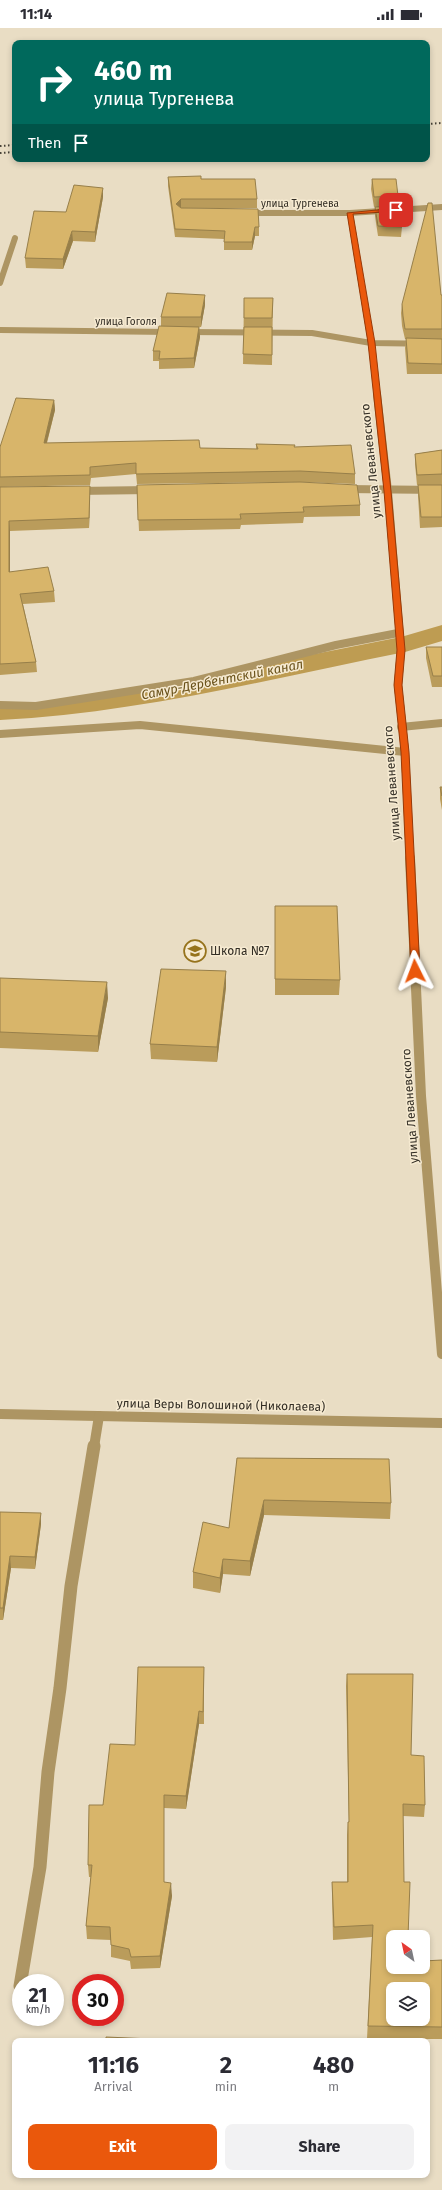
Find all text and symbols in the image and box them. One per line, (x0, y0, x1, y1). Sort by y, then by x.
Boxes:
text: 11:14 (20, 5, 52, 23)
text: 460 m (94, 54, 172, 87)
icon: right (28, 56, 80, 108)
text: улица Тургенева (94, 88, 234, 110)
icon: arrive (70, 132, 92, 154)
text: Then (28, 134, 62, 152)
pin (379, 193, 413, 227)
street label: улица Тургенева (261, 198, 339, 210)
icon: arrive (385, 199, 407, 221)
street label: улица Гоголя (95, 316, 157, 328)
street label: улица Леваневского (358, 403, 384, 519)
water label: Самур-Дербентский канал (140, 656, 304, 703)
street label: улица Леваневского (381, 725, 403, 841)
school or university icon: Школа №7 (182, 938, 208, 964)
place label: Школа №7 (210, 944, 269, 958)
position arrow (394, 950, 436, 992)
street label: улица Леваневского (399, 1048, 421, 1164)
street label: улица Веры Волошиной (Николаева) (117, 1396, 325, 1414)
north arrow (386, 1930, 430, 1974)
map controls (386, 1930, 430, 2026)
speed limit sign: 30 (72, 1974, 124, 2026)
button: layers (386, 1982, 430, 2026)
text: 21 (28, 1983, 48, 2007)
text: km/h (26, 2004, 50, 2016)
text: 11:16 (88, 2051, 139, 2079)
text: 2 (220, 2051, 232, 2079)
text: 480 (313, 2051, 354, 2079)
text: Arrival (94, 2079, 132, 2094)
text: min (215, 2079, 237, 2094)
text: m (328, 2079, 339, 2094)
button: Exit (28, 2124, 217, 2170)
button: Share (225, 2124, 414, 2170)

